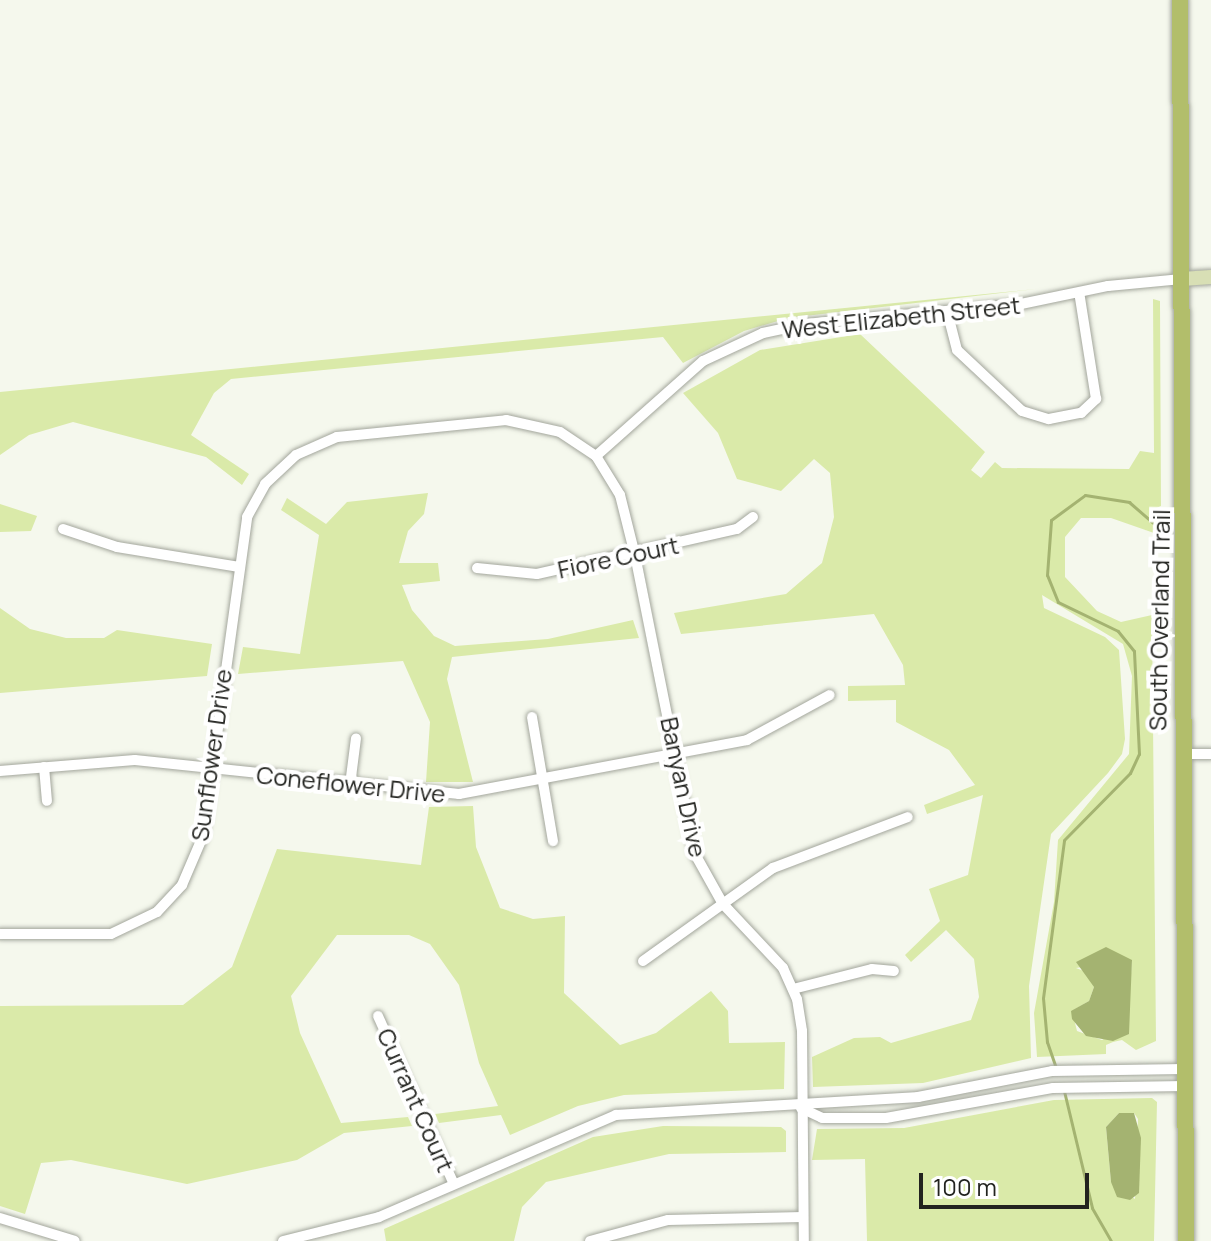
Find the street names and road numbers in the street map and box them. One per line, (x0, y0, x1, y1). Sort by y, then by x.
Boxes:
street label: West Elizabeth Street (780, 290, 1022, 344)
street label: South Overland Trail (1143, 509, 1175, 731)
street label: Fiore Court (555, 530, 681, 584)
street label: Sunflower Drive (185, 667, 237, 843)
street label: Banyan Drive (655, 714, 713, 860)
street label: Coneflower Drive (255, 760, 447, 808)
street label: Currant Court (371, 1024, 461, 1176)

